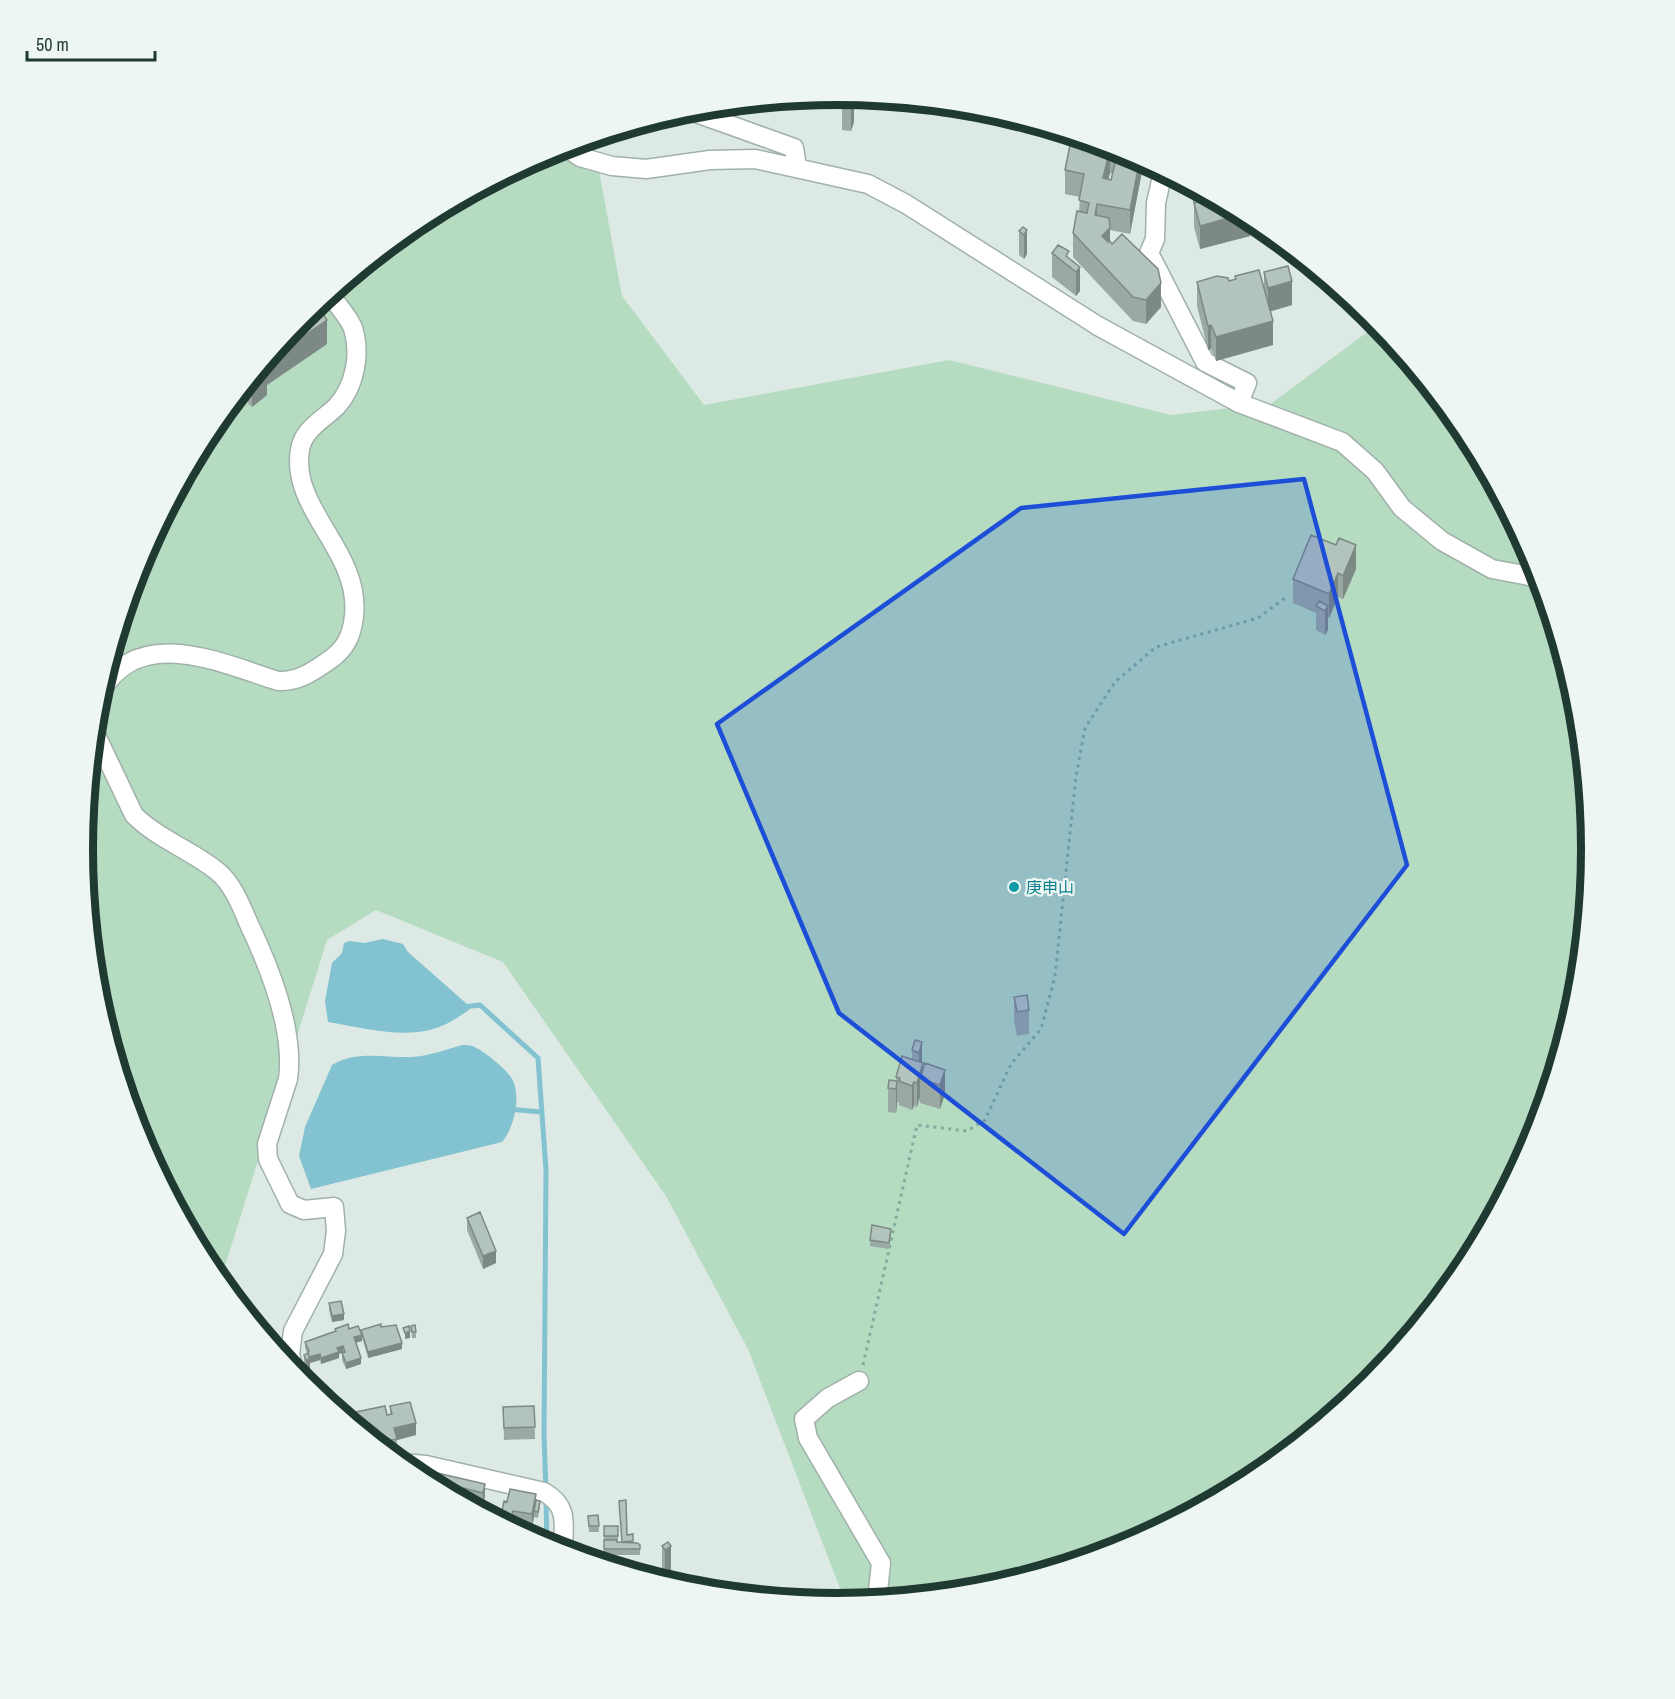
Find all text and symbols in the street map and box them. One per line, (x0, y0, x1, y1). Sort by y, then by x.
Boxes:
scale bar (27, 24, 154, 62)
text: 50 m (36, 32, 69, 57)
place label: 庚申山 (1026, 876, 1074, 898)
marker: 庚申山 (1007, 880, 1021, 894)

